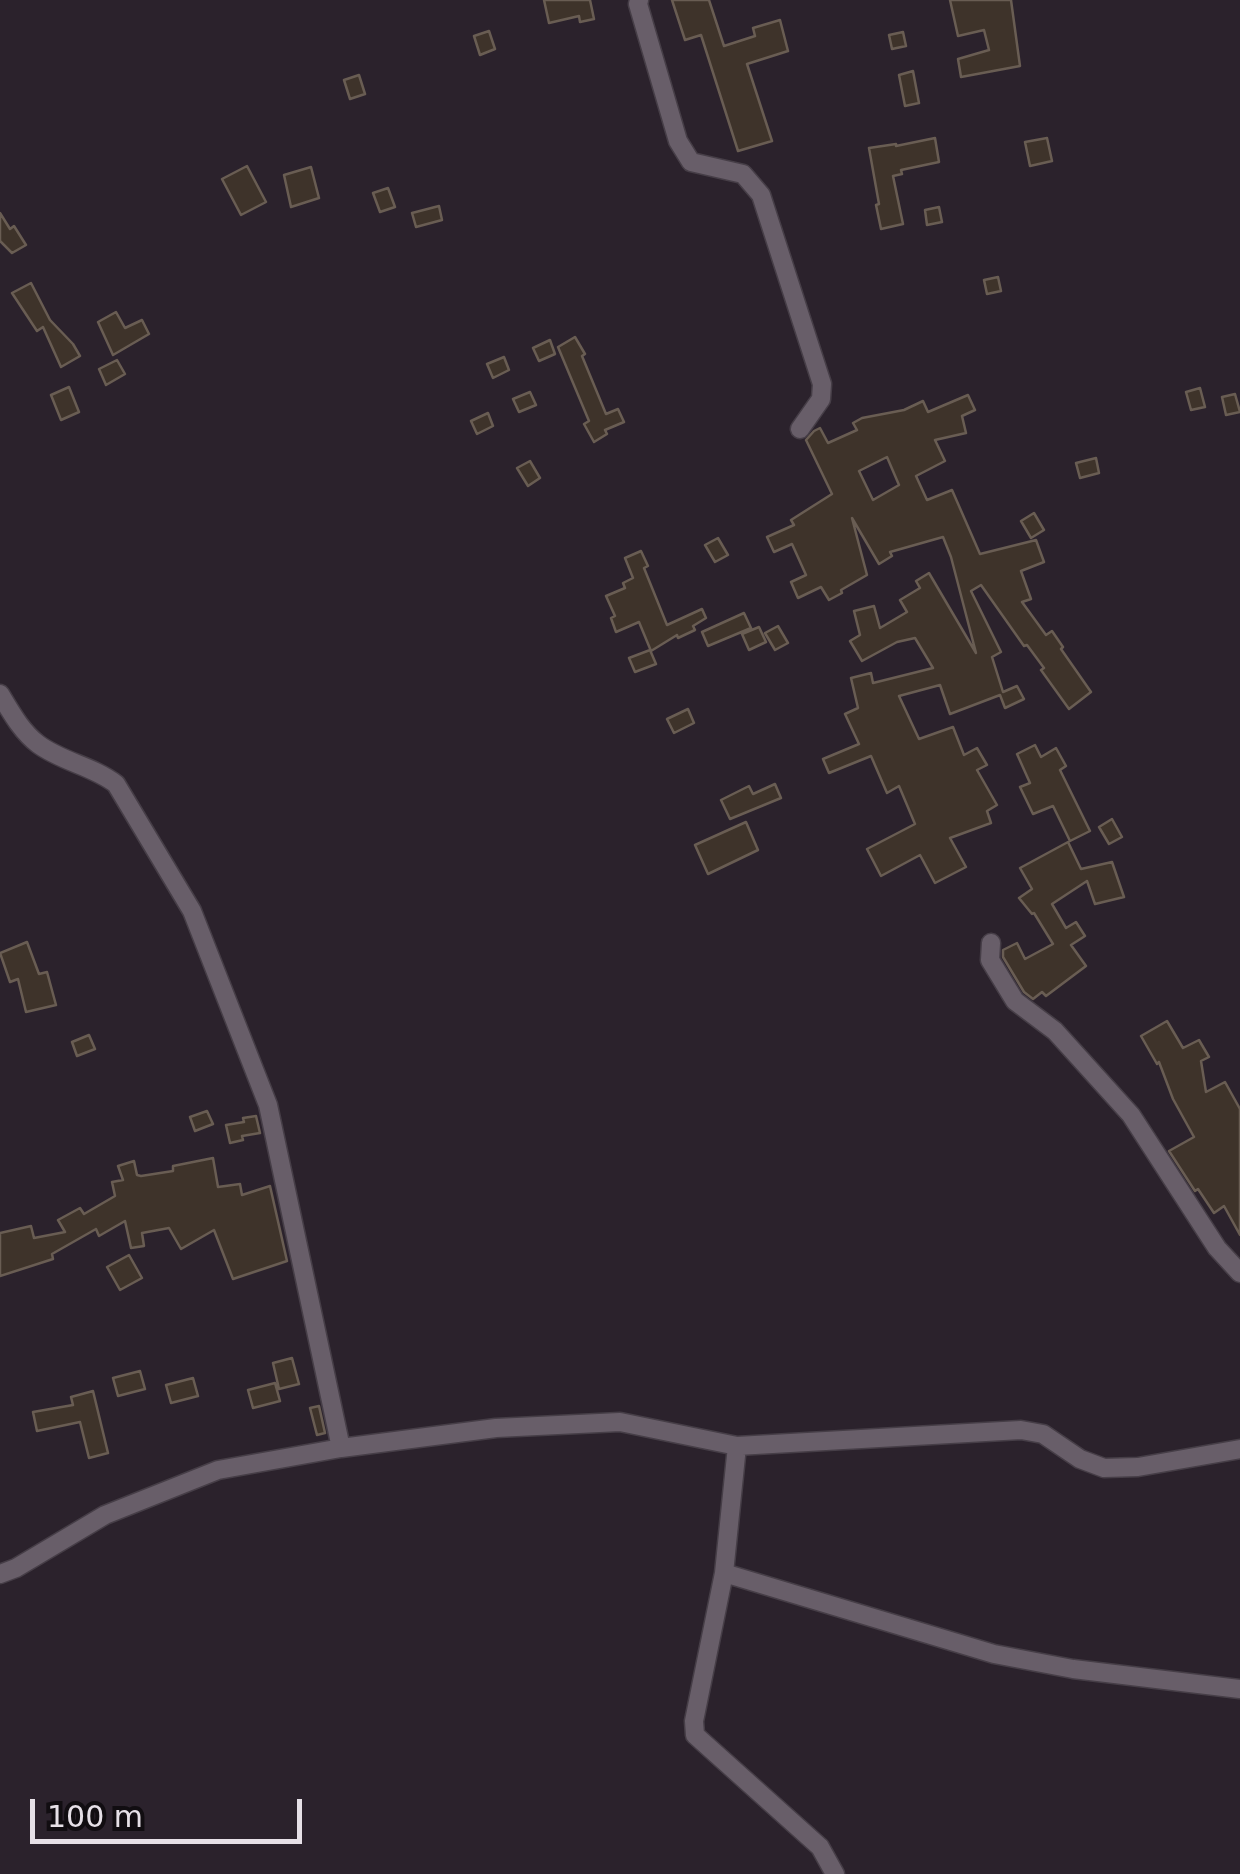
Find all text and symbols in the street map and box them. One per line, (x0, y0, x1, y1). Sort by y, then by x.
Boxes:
scale bar (35, 1779, 308, 1841)
text: 100 m (47, 1799, 143, 1834)

